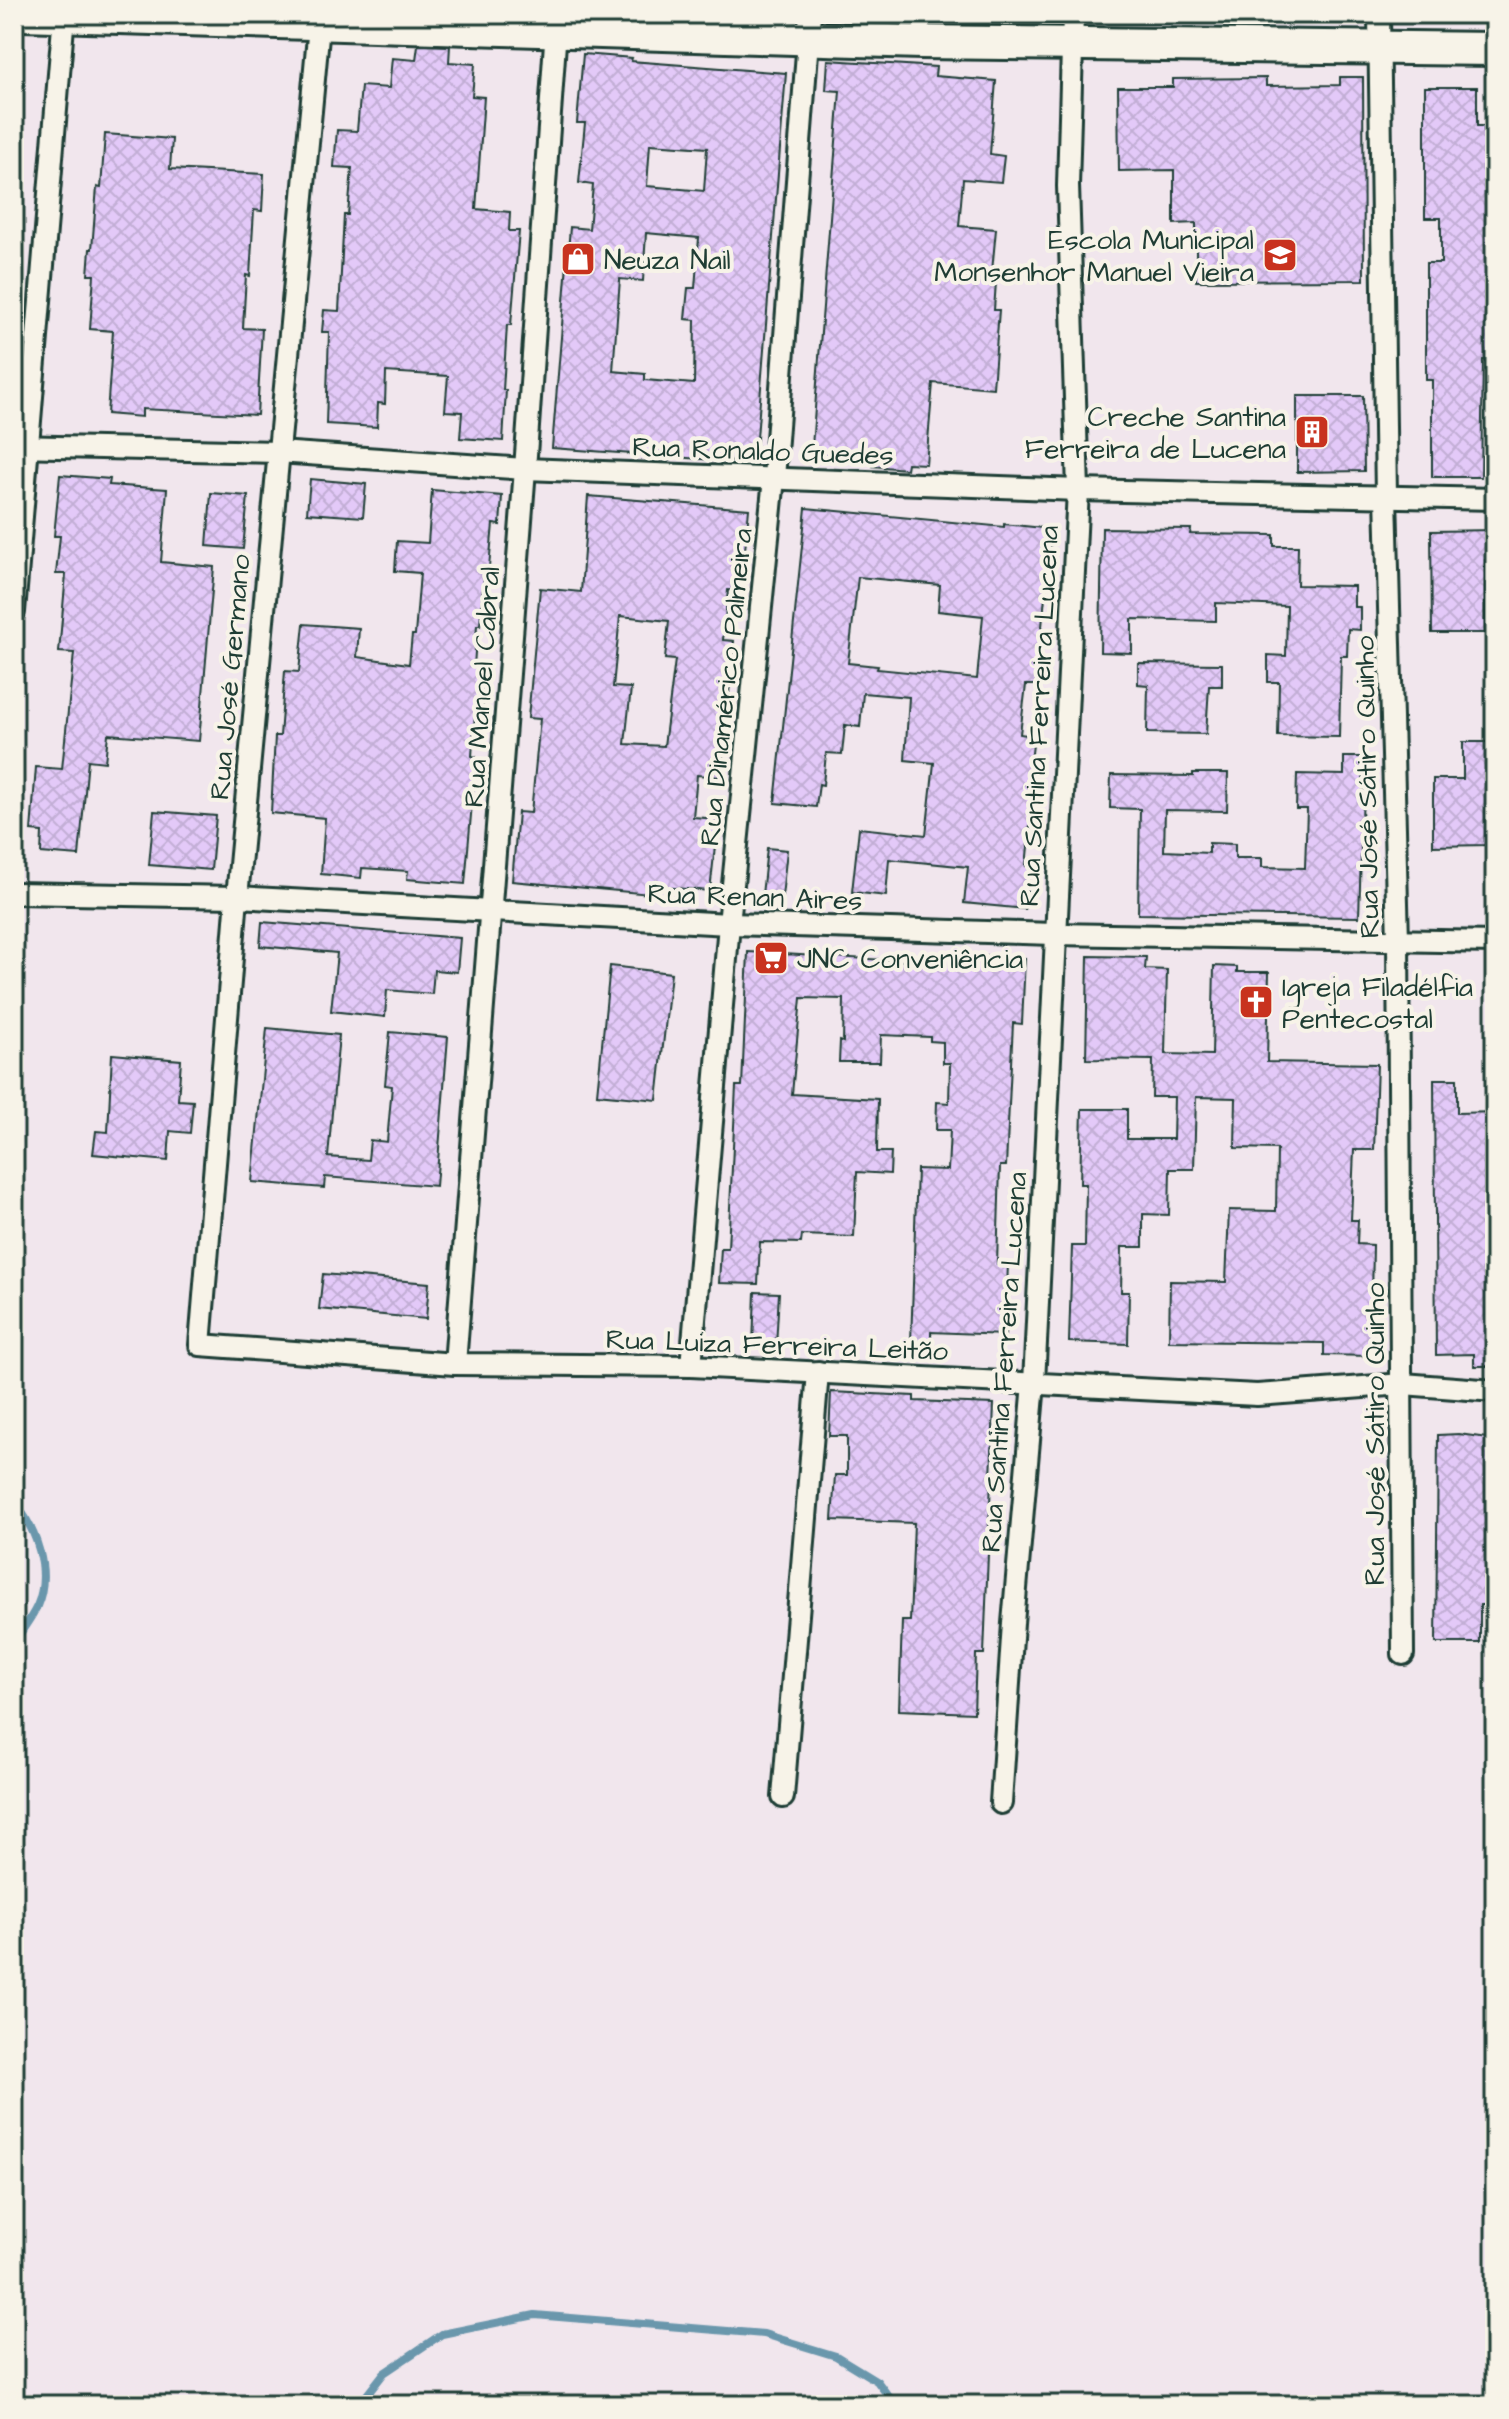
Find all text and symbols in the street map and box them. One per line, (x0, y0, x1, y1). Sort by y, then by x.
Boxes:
place label: Escola Municipal Monsenhor Manuel Vieira (934, 221, 1254, 292)
school or university icon: Escola Municipal Monsenhor Manuel Vieira (1261, 236, 1299, 274)
shop icon: Neuza Nail (559, 240, 597, 278)
place label: Neuza Nail (604, 241, 731, 280)
place label: Creche Santina Ferreira de Lucena (1025, 398, 1286, 469)
building icon: Creche Santina Ferreira de Lucena (1293, 413, 1331, 451)
street label: Rua Ronaldo Guedes (632, 427, 894, 476)
street label: Rua Santina Ferreira Lucena (1010, 525, 1069, 908)
street label: Rua Dinamérico Palmeira (690, 527, 763, 848)
street label: Rua José Germano (200, 552, 261, 802)
street label: Rua Manoel Cabral (455, 565, 510, 809)
street label: Rua José Sátiro Quinho (1345, 635, 1390, 939)
street label: Rua Renan Aires (647, 874, 863, 921)
supermarket icon: JNC Conveniência (752, 939, 790, 977)
place label: JNC Conveniência (797, 940, 1023, 979)
place label: Igreja Filadélfia Pentecostal (1282, 968, 1473, 1039)
church icon: Igreja Filadélfia Pentecostal (1237, 983, 1275, 1021)
street label: Rua Santina Ferreira Lucena (972, 1171, 1037, 1554)
street label: Rua José Sátiro Quinho (1356, 1282, 1395, 1585)
street label: Rua Luiza Ferreira Leitão (605, 1320, 949, 1371)

